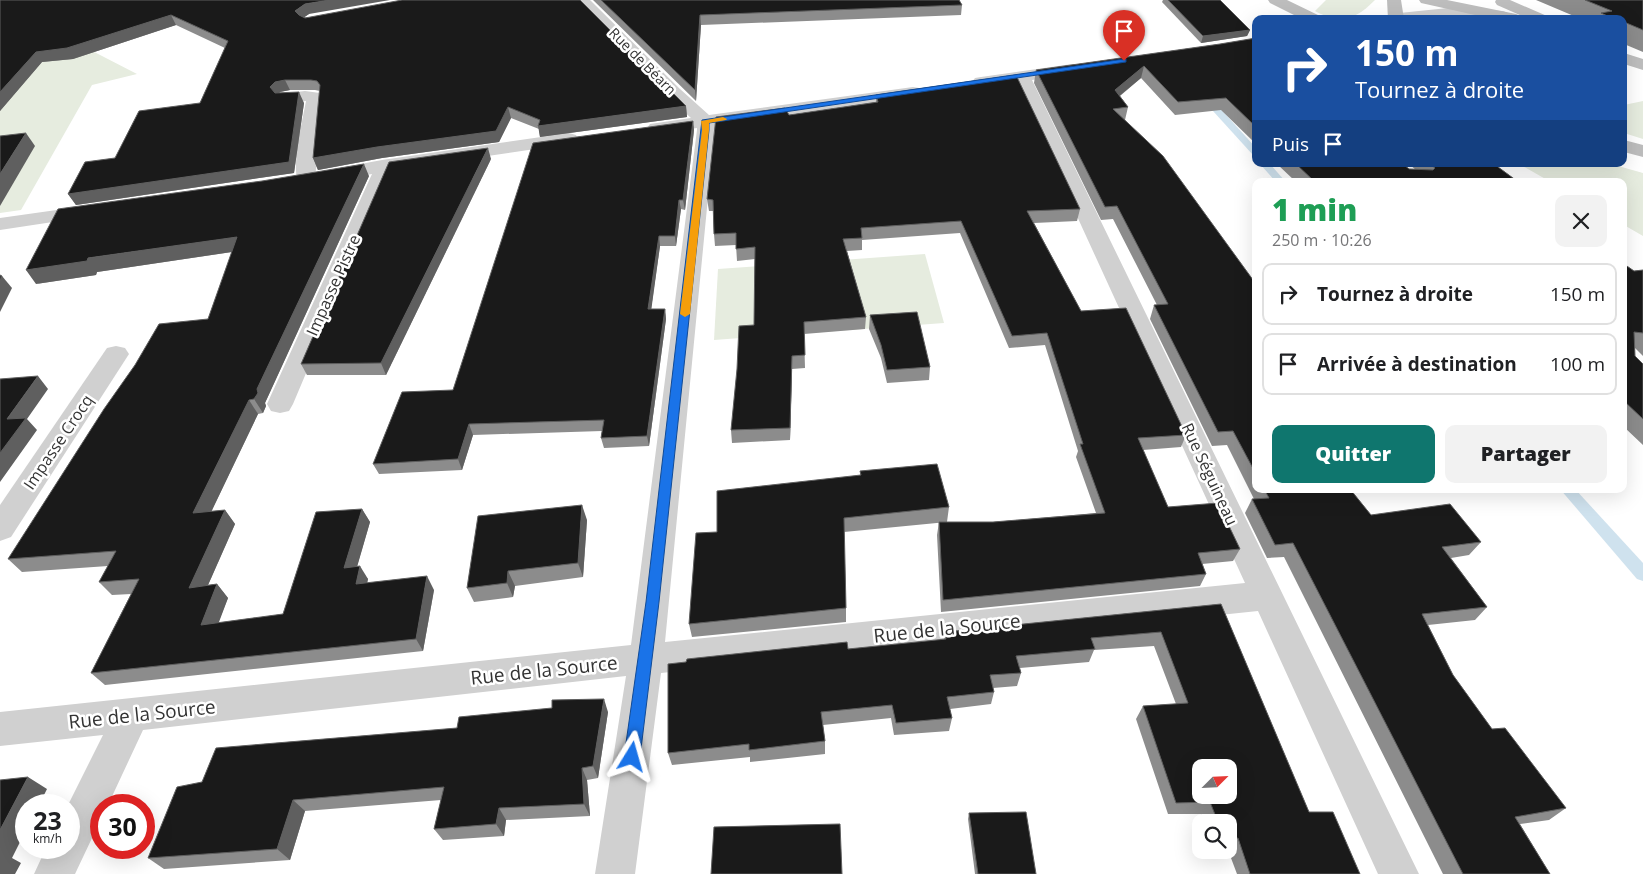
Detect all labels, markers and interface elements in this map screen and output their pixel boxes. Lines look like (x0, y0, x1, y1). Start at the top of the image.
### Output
pin (1103, 10, 1145, 61)
icon: arrive (1110, 17, 1138, 45)
street label: Rue de Béarn (605, 23, 681, 99)
text: 150 m (1355, 29, 1459, 76)
icon: right (1272, 35, 1337, 100)
text: Tournez à droite (1355, 74, 1524, 104)
icon: arrive (1319, 130, 1347, 158)
text: Puis (1272, 131, 1309, 157)
text: 1 min (1272, 189, 1357, 230)
button: close (1555, 195, 1607, 247)
text: 250 m · 10:26 (1272, 229, 1372, 251)
street label: Impasse Pistre (301, 231, 365, 339)
icon: right (1274, 280, 1302, 308)
text: Tournez à droite (1317, 281, 1473, 307)
text: 150 m (1550, 281, 1605, 307)
icon: arrive (1274, 350, 1302, 378)
text: Arrivée à destination (1317, 351, 1517, 377)
text: 100 m (1550, 351, 1605, 377)
street label: Impasse Crocq (18, 390, 98, 494)
street label: Rue Séguineau (1177, 419, 1243, 529)
button: Quitter (1272, 425, 1435, 483)
button: Partager (1445, 425, 1607, 483)
street label: Rue de la Source (872, 607, 1022, 649)
street label: Rue de la Source (469, 649, 619, 691)
street label: Rue de la Source (67, 693, 217, 735)
position arrow (605, 730, 657, 782)
north arrow (1192, 759, 1238, 804)
map controls (1192, 759, 1237, 859)
speed limit sign: 30 (90, 794, 155, 859)
text: 23 (33, 803, 62, 837)
button: search (1192, 814, 1237, 859)
text: km/h (33, 830, 62, 847)

